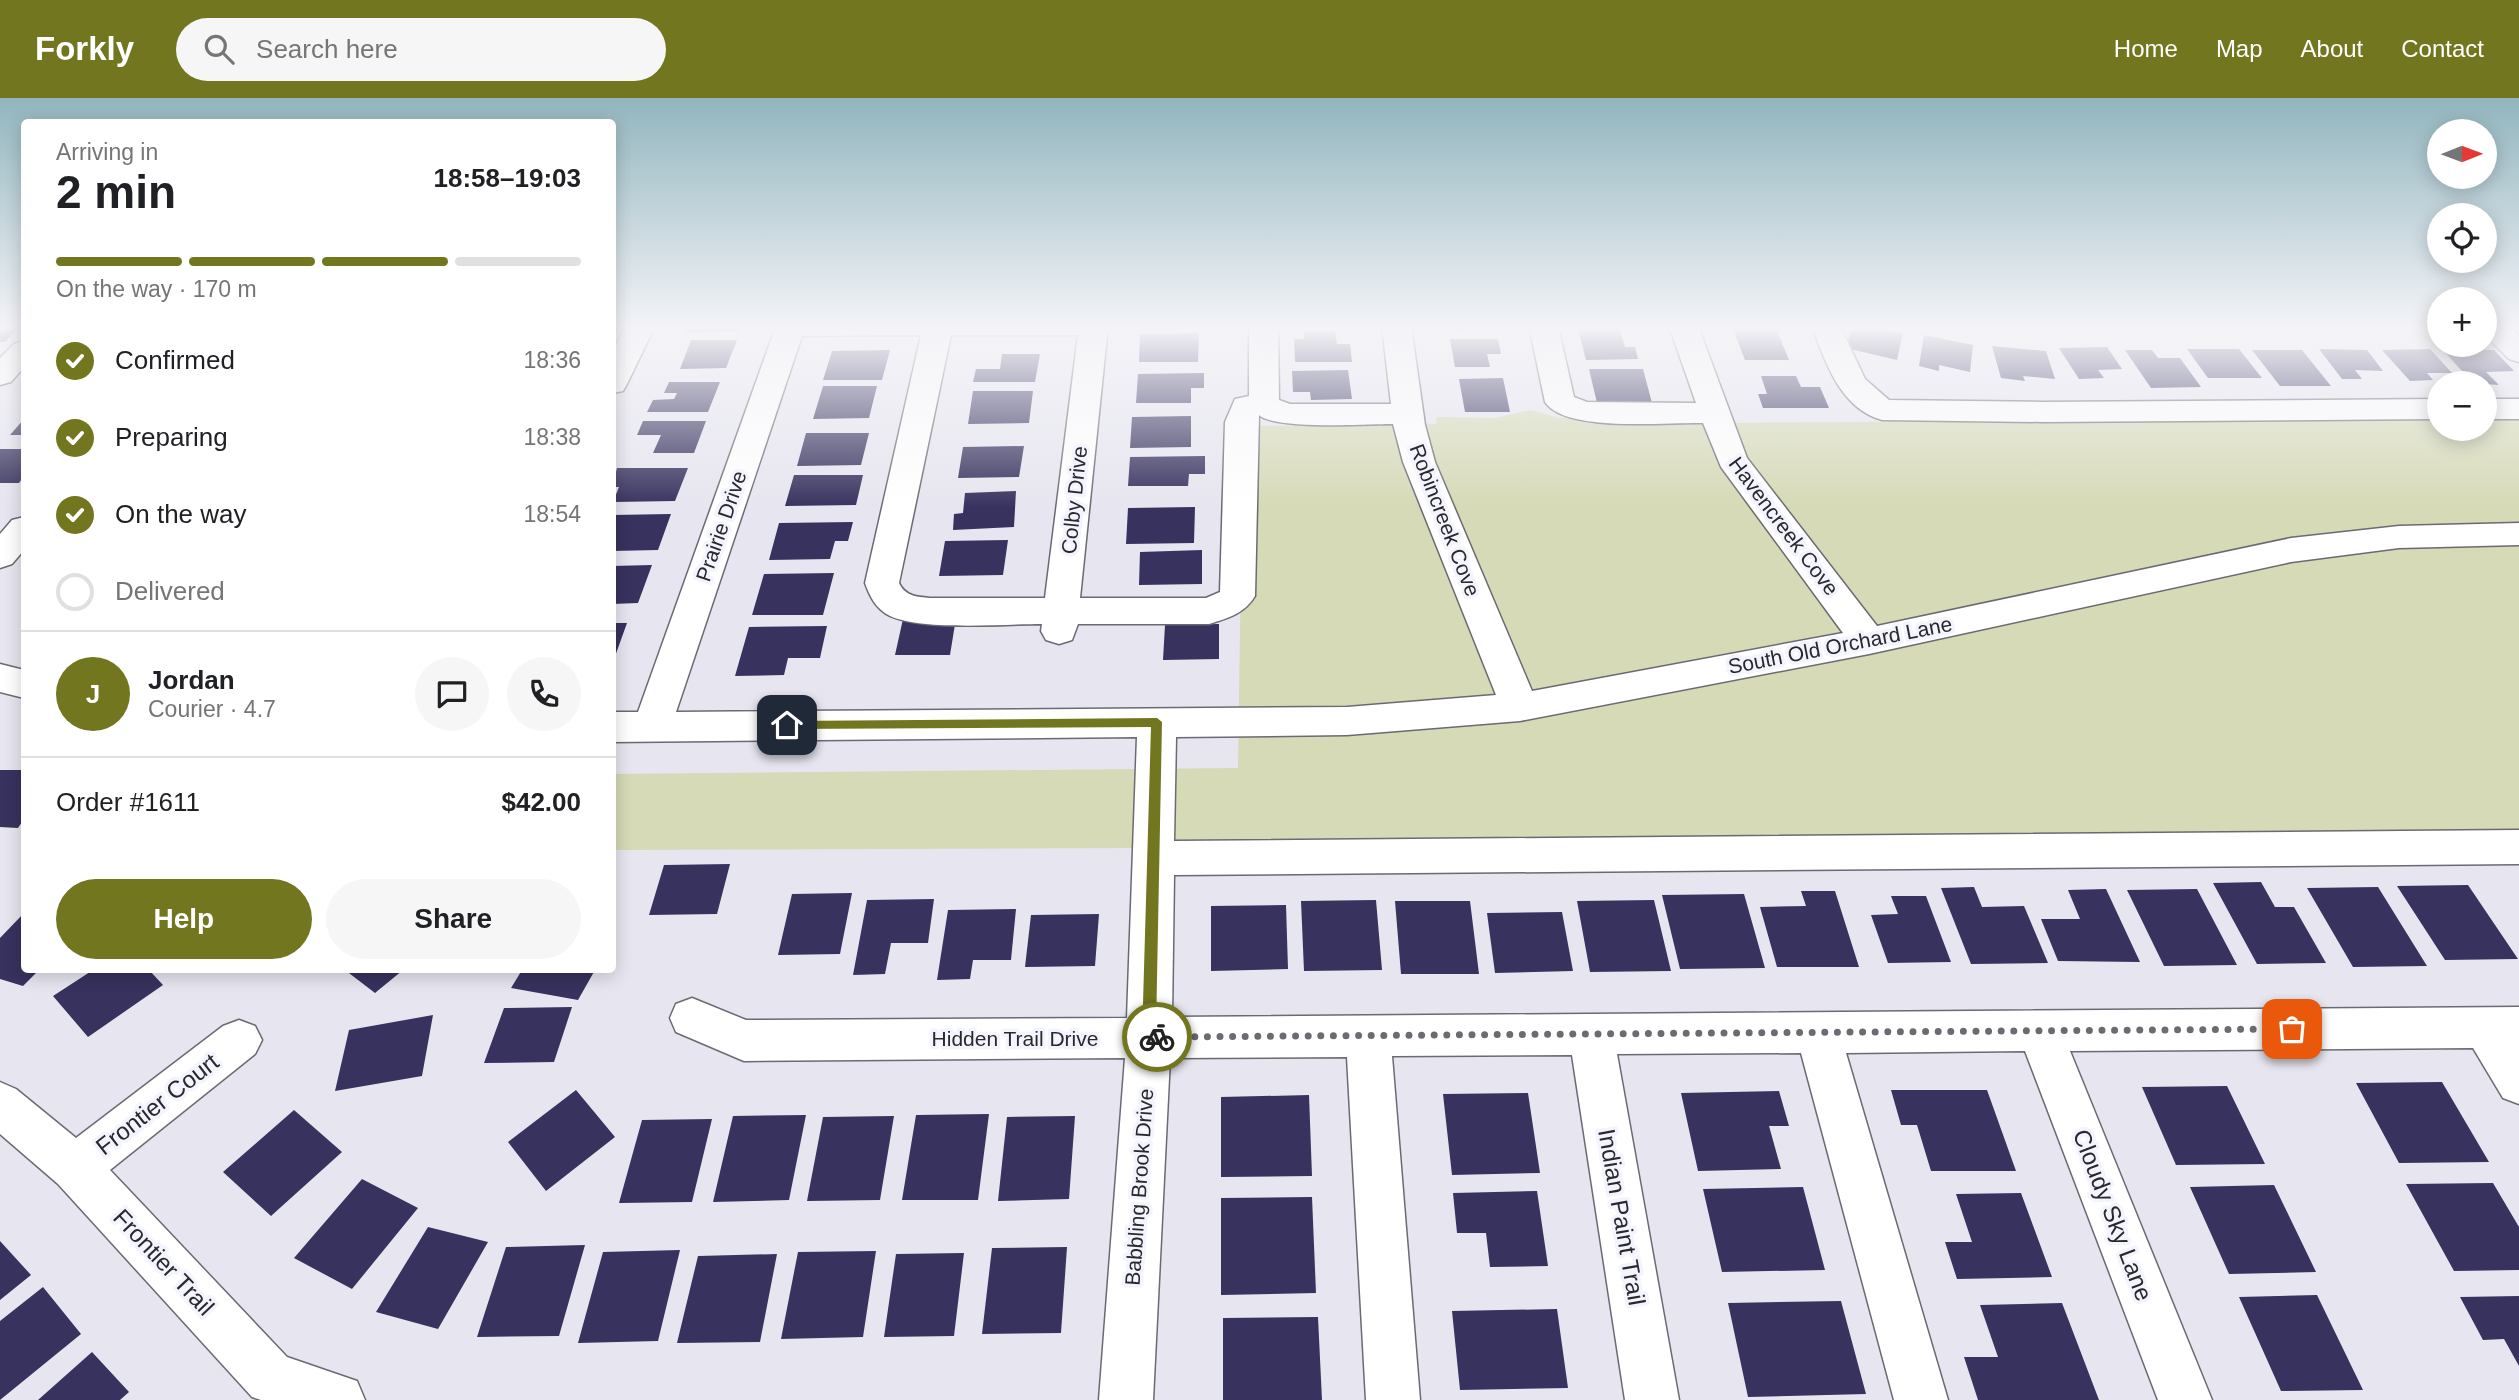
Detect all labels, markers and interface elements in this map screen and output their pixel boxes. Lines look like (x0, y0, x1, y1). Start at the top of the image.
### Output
search box (176, 18, 666, 81)
text: Forkly (35, 30, 134, 67)
icon: search (200, 30, 238, 68)
text: Search here (256, 34, 398, 64)
text: Home (2114, 35, 2178, 62)
text: Map (2216, 35, 2263, 62)
text: About (2301, 35, 2363, 62)
text: Contact (2401, 35, 2484, 62)
north arrow (2427, 119, 2497, 189)
map controls (2427, 119, 2497, 441)
text: Arriving in (56, 139, 158, 165)
text: 18:58–19:03 (434, 163, 581, 193)
text: 2 min (56, 166, 176, 218)
button: locate (2427, 203, 2497, 273)
text: On the way · 170 m (56, 276, 257, 302)
button: + (2427, 287, 2497, 357)
icon: check (56, 342, 94, 380)
text: Confirmed (115, 345, 235, 375)
text: 18:36 (523, 347, 581, 373)
button: − (2427, 371, 2497, 441)
icon: check (56, 419, 94, 457)
text: Preparing (115, 422, 228, 452)
text: 18:38 (523, 424, 581, 450)
street label: Robincreek Cove (1405, 441, 1485, 599)
street label: Colby Drive (1057, 445, 1091, 555)
street label: Havencreek Cove (1725, 452, 1843, 600)
street label: Prairie Drive (691, 468, 751, 584)
icon: check (56, 496, 94, 534)
text: On the way (115, 499, 247, 529)
text: 18:54 (523, 501, 581, 527)
text: Delivered (115, 576, 225, 606)
street label: South Old Orchard Lane (1726, 612, 1954, 678)
button: chat (415, 657, 489, 731)
button: phone (507, 657, 581, 731)
text: Jordan (148, 665, 235, 695)
text: J (86, 679, 100, 709)
pin (757, 695, 817, 755)
text: Courier · 4.7 (148, 696, 276, 722)
icon: home (768, 706, 806, 744)
text: Order #1611 (56, 787, 200, 817)
text: $42.00 (501, 787, 581, 817)
button: Help (56, 879, 312, 959)
button: Share (326, 879, 581, 959)
pin (2262, 999, 2322, 1059)
courier (1122, 1002, 1192, 1072)
icon: bag (2273, 1010, 2311, 1048)
icon: bike (1138, 1018, 1176, 1056)
street label: Hidden Trail Drive (932, 1027, 1098, 1050)
street label: Frontier Court (90, 1048, 224, 1160)
street label: Babbling Brook Drive (1121, 1088, 1157, 1286)
street label: Cloudy Sky Lane (2068, 1125, 2158, 1305)
street label: Indian Paint Trail (1593, 1127, 1651, 1307)
street label: Frontier Trail (108, 1204, 220, 1320)

